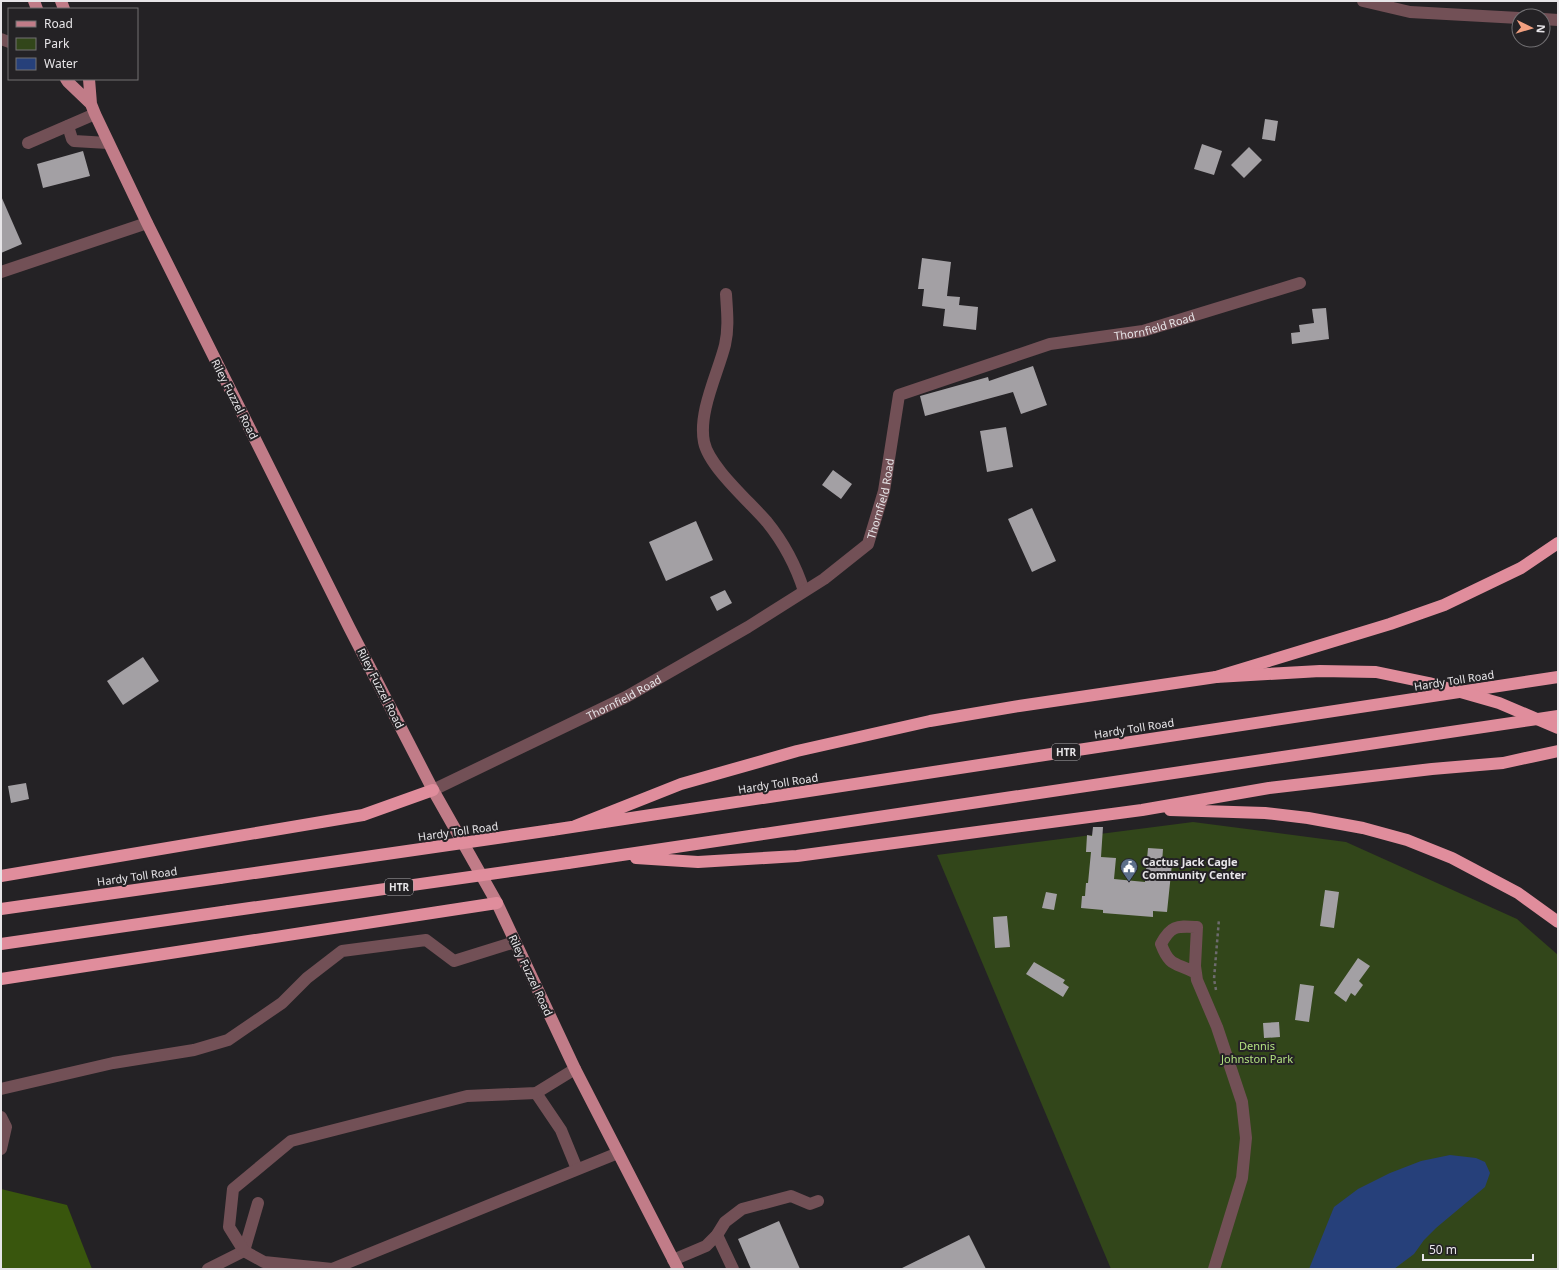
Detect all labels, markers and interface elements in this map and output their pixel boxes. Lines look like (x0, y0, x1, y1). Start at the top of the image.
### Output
legend (8, 8, 138, 80)
north arrow (1511, 8, 1551, 48)
text: Road (44, 15, 73, 32)
text: N (1534, 24, 1549, 34)
text: Park (44, 35, 70, 52)
text: Water (44, 55, 78, 72)
street label: Thornfield Road (1113, 308, 1196, 342)
street label: Riley Fuzzel Road (208, 356, 262, 442)
street label: Thornfield Road (862, 457, 897, 541)
street label: Riley Fuzzel Road (354, 645, 408, 731)
street label: Hardy Toll Road (1413, 666, 1495, 694)
street label: Thornfield Road (583, 671, 664, 723)
street label: Hardy Toll Road (1093, 714, 1175, 742)
road number: HTR (1052, 744, 1080, 760)
street label: Hardy Toll Road (737, 769, 819, 797)
street label: Hardy Toll Road (417, 818, 499, 844)
place label: Cactus Jack Cagle Community Center (1142, 854, 1246, 882)
public building icon: Cactus Jack Cagle Community Center (1119, 857, 1139, 882)
street label: Hardy Toll Road (96, 863, 178, 889)
road number: HTR (385, 879, 413, 895)
street label: Riley Fuzzel Road (506, 932, 556, 1018)
park label: Dennis Johnston Park (1220, 1038, 1293, 1066)
scale bar (1423, 1236, 1533, 1262)
text: 50 m (1429, 1241, 1457, 1258)

